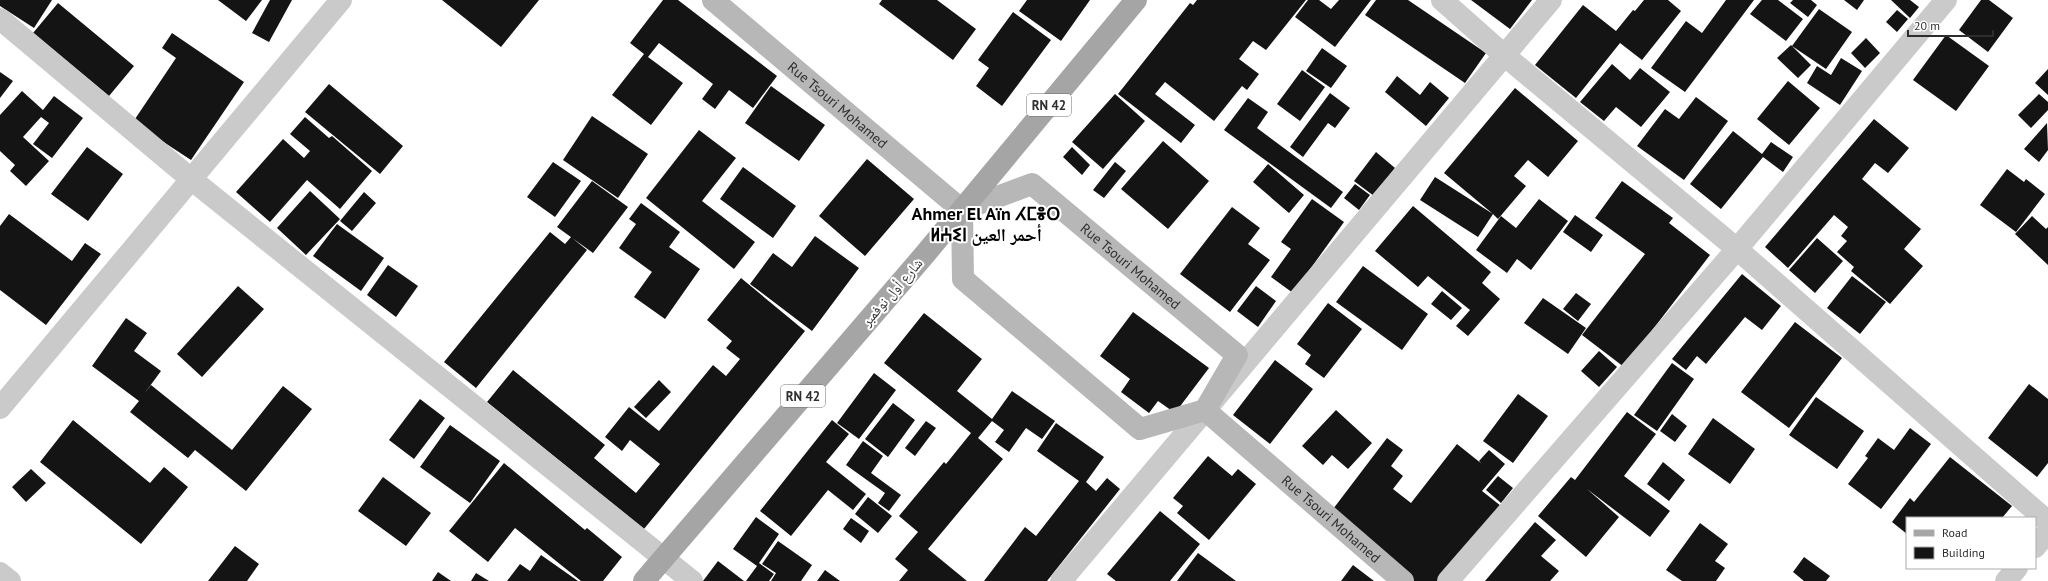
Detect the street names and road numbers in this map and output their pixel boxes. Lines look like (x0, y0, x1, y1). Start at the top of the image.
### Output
street label: Rue Tsouri Mohamed (784, 58, 891, 152)
road number: RN 42 (1027, 94, 1071, 116)
street label: Rue Tsouri Mohamed (1077, 219, 1184, 313)
street label: شارع أول نوفمبر (857, 254, 927, 331)
road number: RN 42 (781, 385, 825, 407)
street label: Rue Tsouri Mohamed (1278, 471, 1384, 567)

